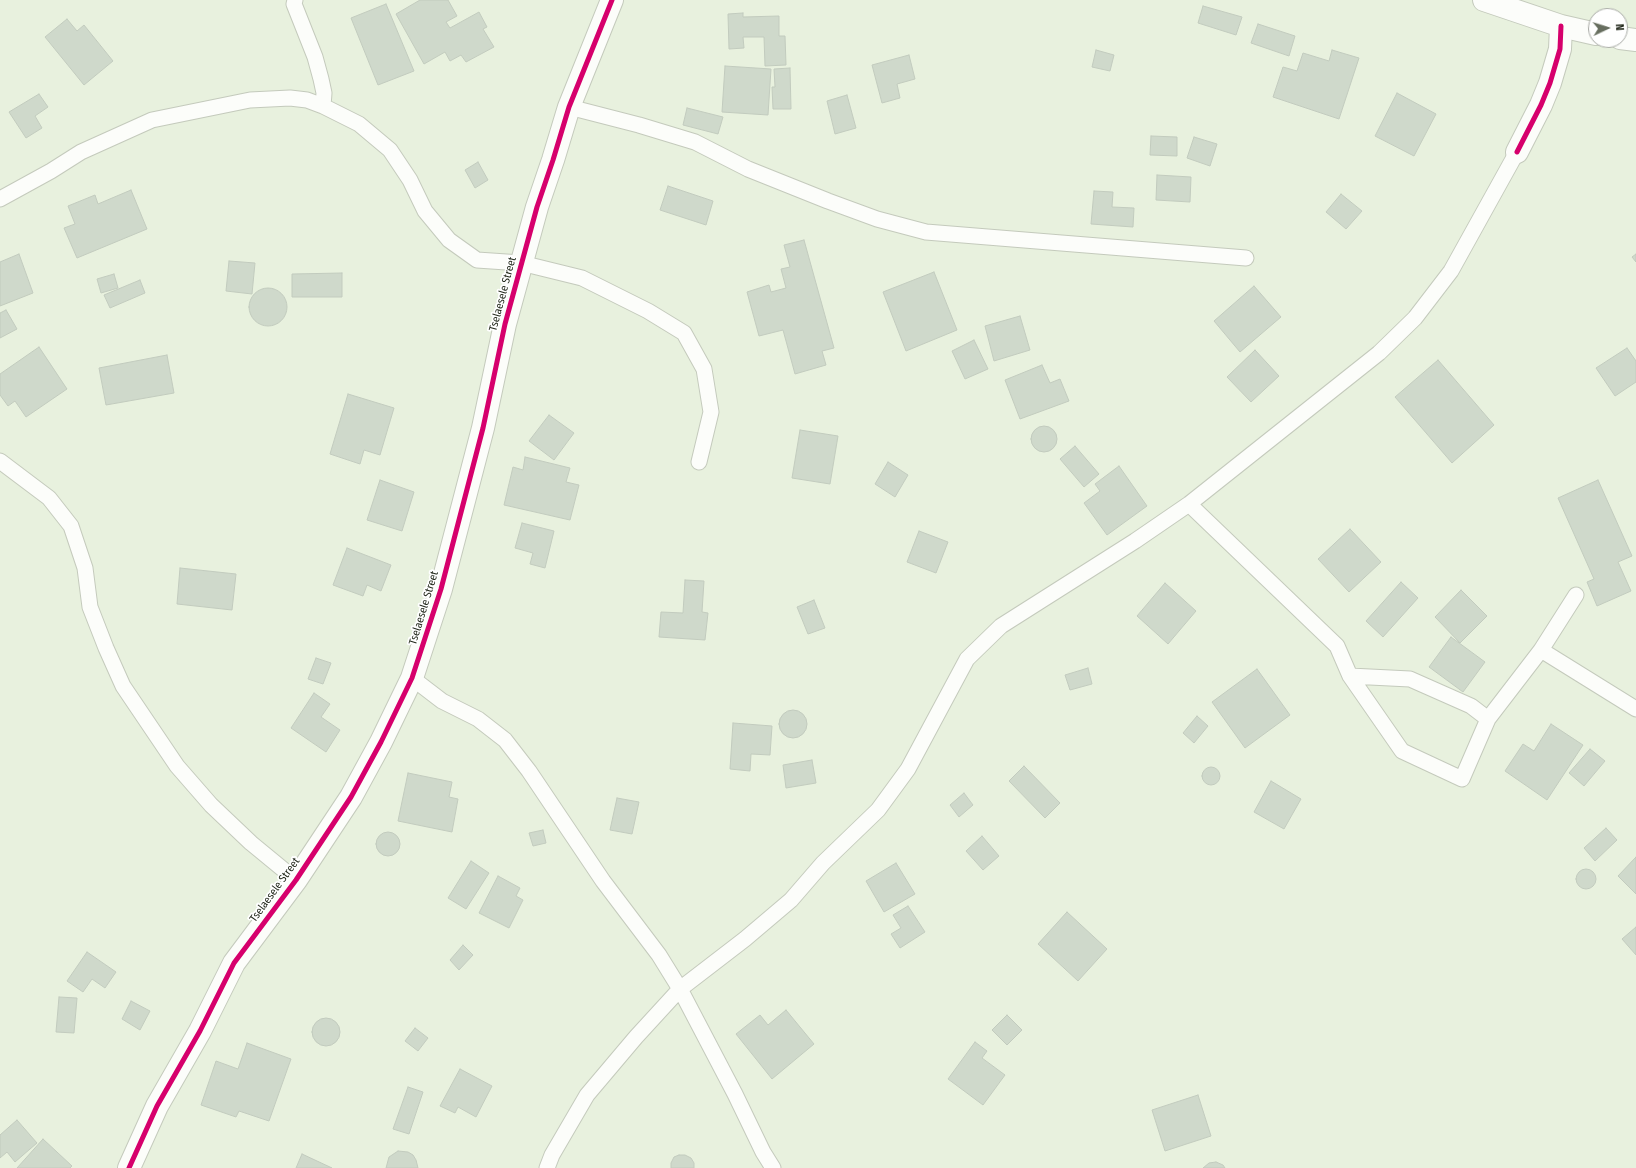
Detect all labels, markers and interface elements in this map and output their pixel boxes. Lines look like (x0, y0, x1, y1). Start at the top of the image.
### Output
north arrow (1588, 8, 1628, 48)
text: N (1613, 23, 1626, 31)
street label: Tselaesele Street (487, 255, 519, 333)
street label: Tselaesele Street (407, 570, 441, 646)
street label: Tselaesele Street (247, 855, 303, 925)

